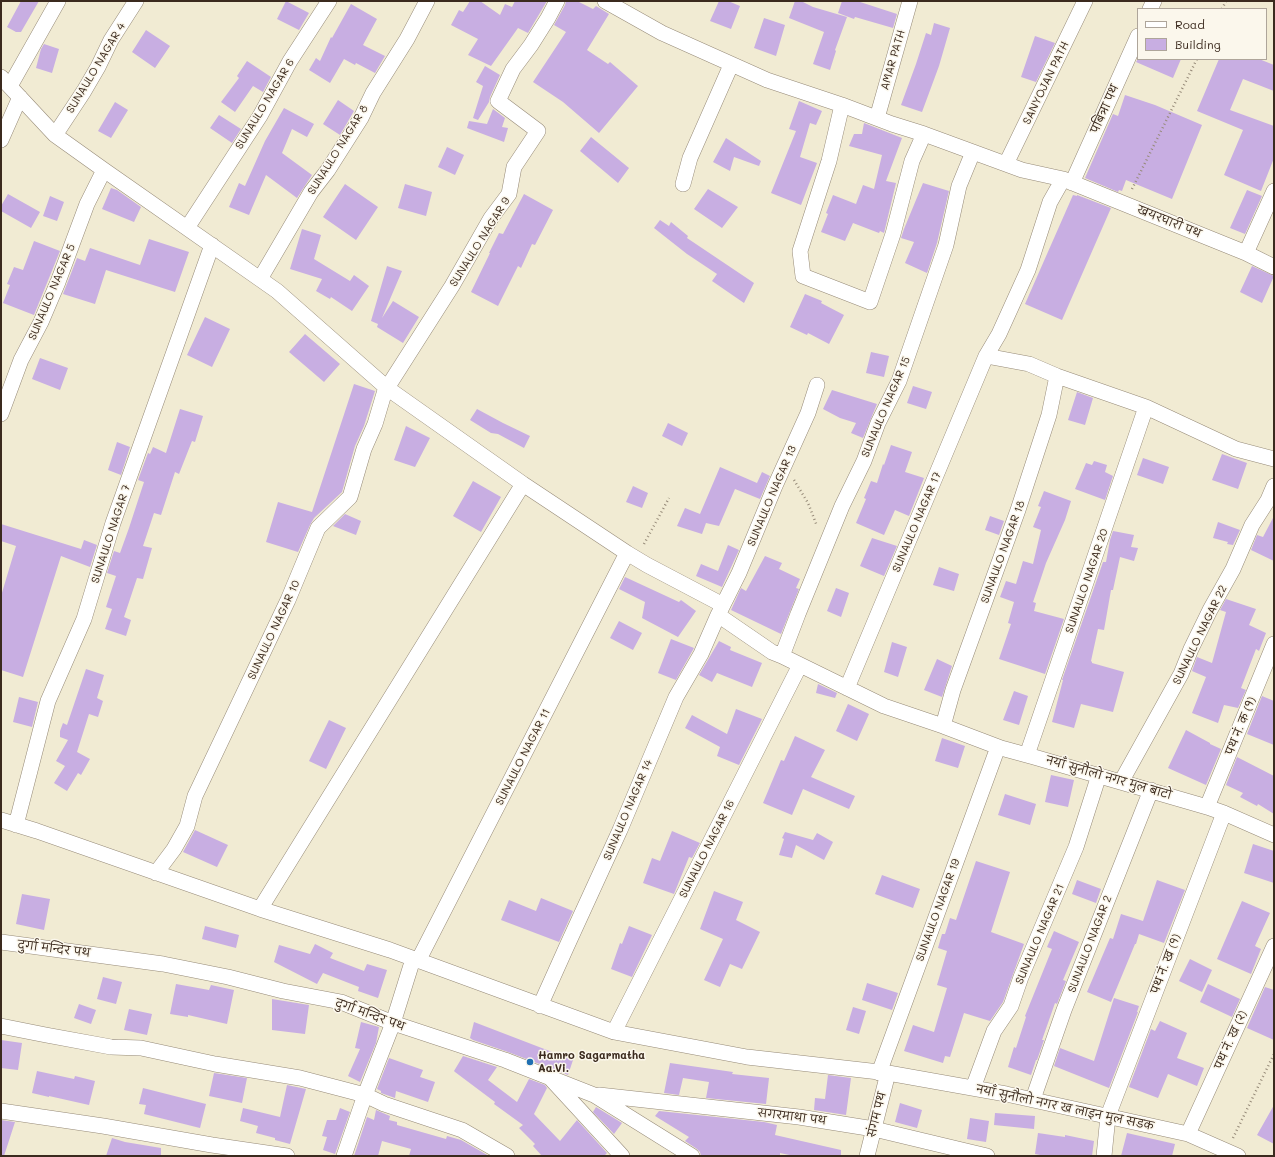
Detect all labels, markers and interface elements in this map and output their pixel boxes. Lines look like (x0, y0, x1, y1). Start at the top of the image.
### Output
legend (1137, 8, 1267, 60)
text: Road (1175, 16, 1205, 32)
street label: SUNAULO NAGAR 4 (64, 20, 128, 116)
street label: AMAR PATH (878, 28, 908, 92)
text: Building (1175, 36, 1221, 52)
street label: SANYOJAN PATH (1020, 39, 1072, 127)
street label: SUNAULO NAGAR 6 (233, 56, 297, 152)
street label: पबित्रा पथ (1088, 83, 1122, 135)
street label: SUNAULO NAGAR 8 (305, 103, 371, 197)
street label: SUNAULO NAGAR 9 (447, 195, 513, 289)
street label: खयरघारी पथ (1135, 203, 1203, 241)
street label: SUNAULO NAGAR 5 (26, 242, 78, 342)
street label: SUNAULO NAGAR 15 (859, 355, 913, 459)
street label: SUNAULO NAGAR 13 (745, 444, 799, 548)
street label: SUNAULO NAGAR 17 (890, 470, 944, 574)
street label: SUNAULO NAGAR 7 (89, 483, 133, 585)
street label: SUNAULO NAGAR 18 (978, 499, 1028, 605)
street label: SUNAULO NAGAR 20 (1063, 527, 1111, 635)
street label: SUNAULO NAGAR 10 (245, 578, 303, 682)
street label: SUNAULO NAGAR 22 (1170, 583, 1230, 687)
street label: पथ नं. क (१) (1223, 695, 1259, 757)
street label: SUNAULO NAGAR 11 (493, 707, 553, 807)
street label: नयाँ सुनौलो नगर मुल बाटो (1045, 754, 1173, 802)
street label: SUNAULO NAGAR 14 (601, 758, 655, 862)
street label: SUNAULO NAGAR 16 (677, 798, 737, 900)
street label: SUNAULO NAGAR 19 (913, 857, 963, 963)
street label: SUNAULO NAGAR 21 (1013, 882, 1067, 986)
street label: SUNAULO NAGAR 2 (1065, 894, 1115, 994)
street label: पथ नं. ख (१) (1149, 932, 1183, 996)
street label: दुर्गा मन्दिर पथ (17, 938, 91, 960)
street label: दुर्गा मन्दिर पथ (333, 996, 407, 1034)
street label: पथ नं. ख (२) (1212, 1009, 1250, 1071)
place label: Hamro Sagarmatha Aa.Vi. (538, 1049, 645, 1075)
marker: Hamro Sagarmatha Aa.Vi. (525, 1057, 535, 1067)
street label: नयाँ सुनौलो नगर ख लाइन मुल सडक (975, 1083, 1155, 1133)
street label: संगम पथ (865, 1091, 889, 1139)
street label: सगरमाथा पथ (757, 1106, 827, 1128)

